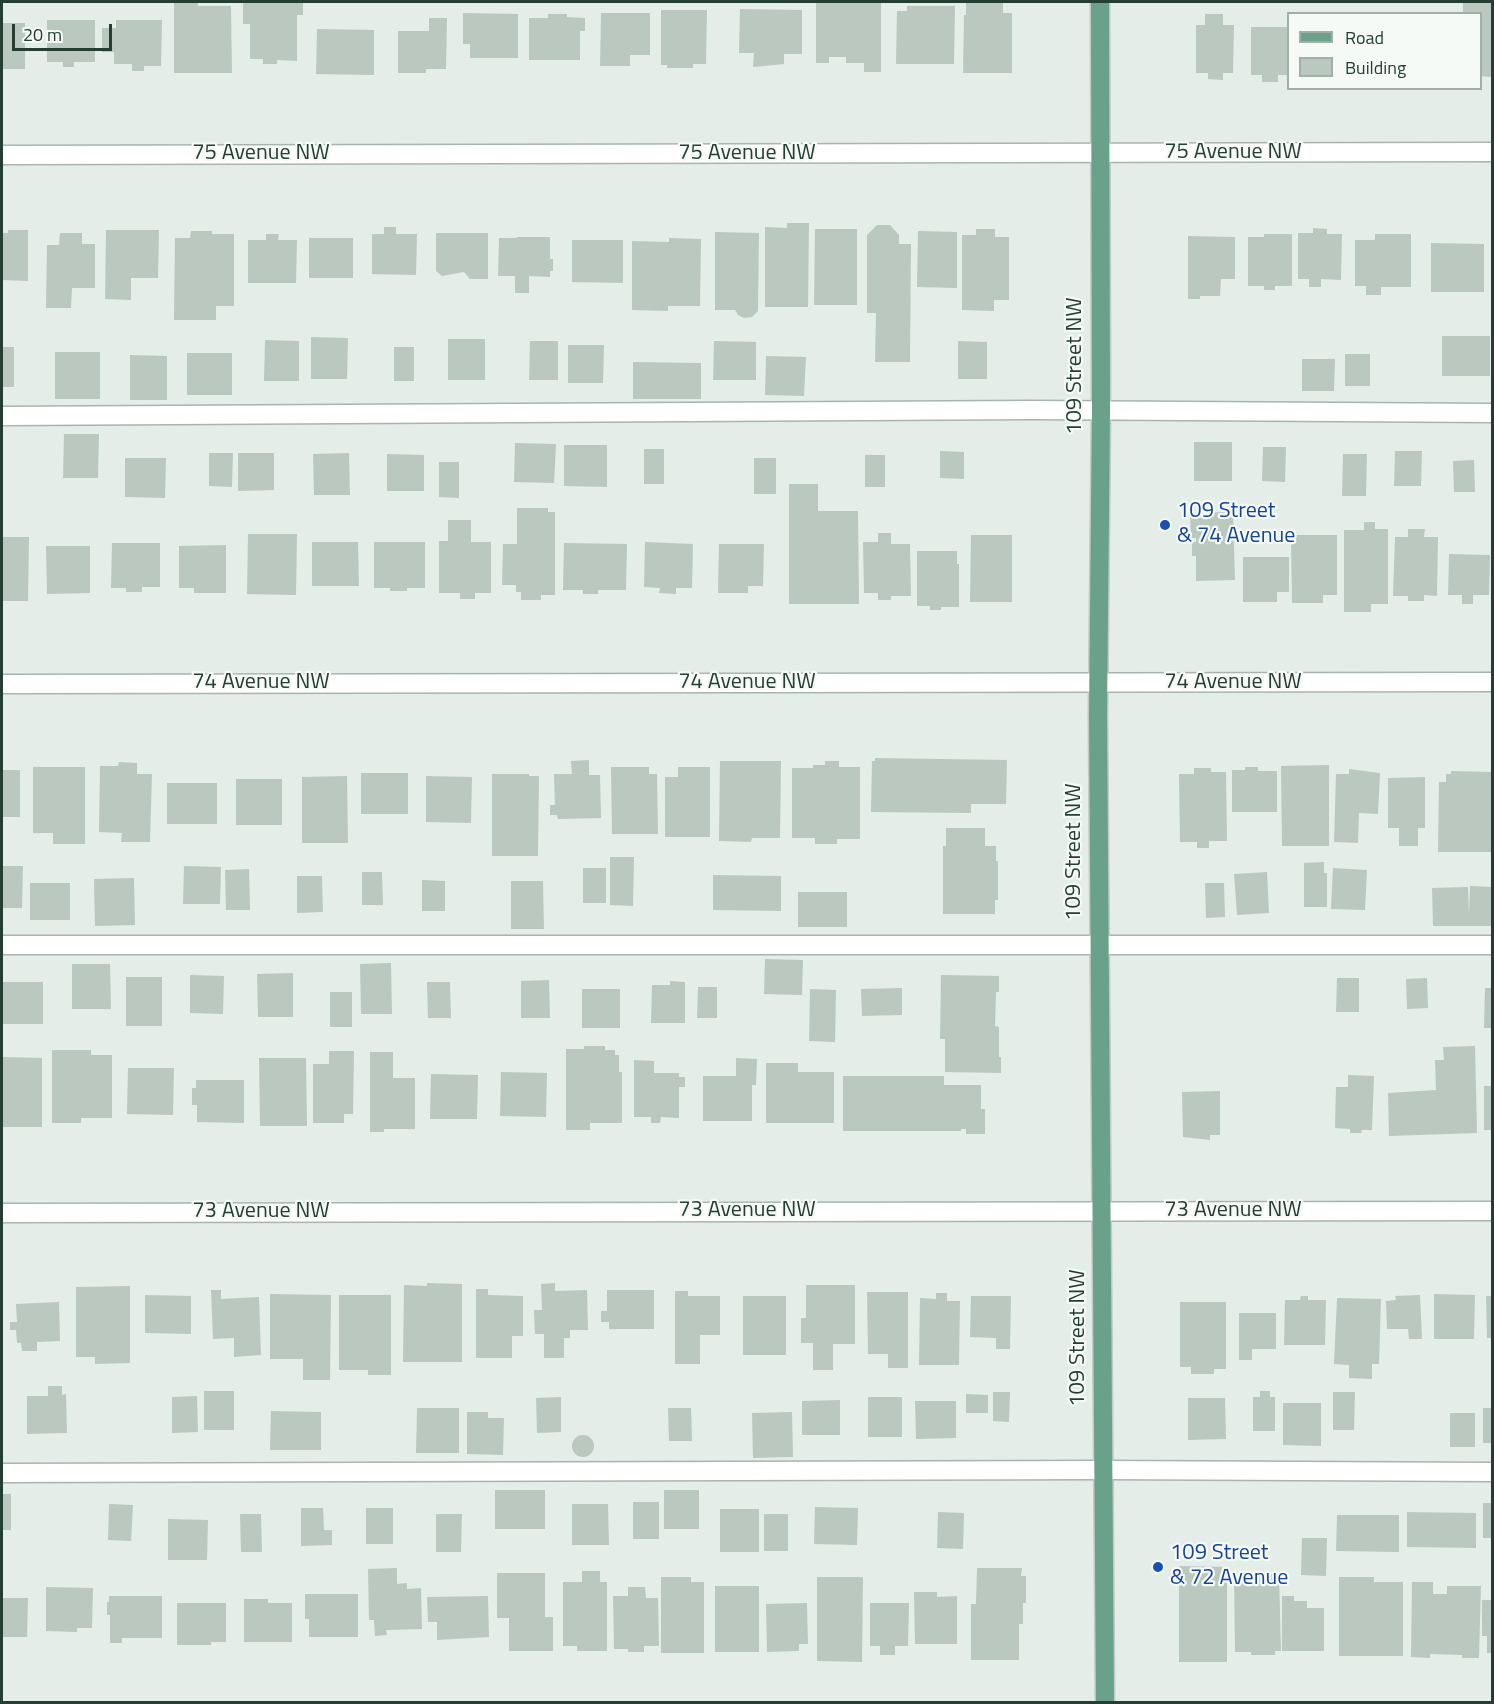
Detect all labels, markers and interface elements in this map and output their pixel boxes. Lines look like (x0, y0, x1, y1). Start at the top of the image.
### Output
scale bar (15, 12, 116, 50)
legend (1287, 12, 1482, 90)
text: 20 m (23, 21, 62, 48)
text: Road (1345, 24, 1384, 51)
text: Building (1345, 54, 1406, 81)
street label: 75 Avenue NW (1164, 140, 1302, 166)
street label: 75 Avenue NW (192, 141, 330, 167)
street label: 75 Avenue NW (678, 141, 816, 167)
street label: 109 Street NW (1063, 297, 1089, 435)
place label: 109 Street & 74 Avenue (1177, 499, 1295, 550)
marker: 109 Street & 74 Avenue (1158, 518, 1172, 532)
street label: 74 Avenue NW (192, 670, 330, 696)
street label: 74 Avenue NW (678, 670, 816, 696)
street label: 74 Avenue NW (1164, 670, 1302, 696)
street label: 109 Street NW (1062, 783, 1088, 921)
street label: 73 Avenue NW (678, 1198, 816, 1224)
street label: 73 Avenue NW (1164, 1198, 1302, 1224)
street label: 73 Avenue NW (192, 1199, 330, 1225)
street label: 109 Street NW (1066, 1269, 1092, 1407)
place label: 109 Street & 72 Avenue (1170, 1541, 1288, 1592)
marker: 109 Street & 72 Avenue (1151, 1560, 1165, 1574)

